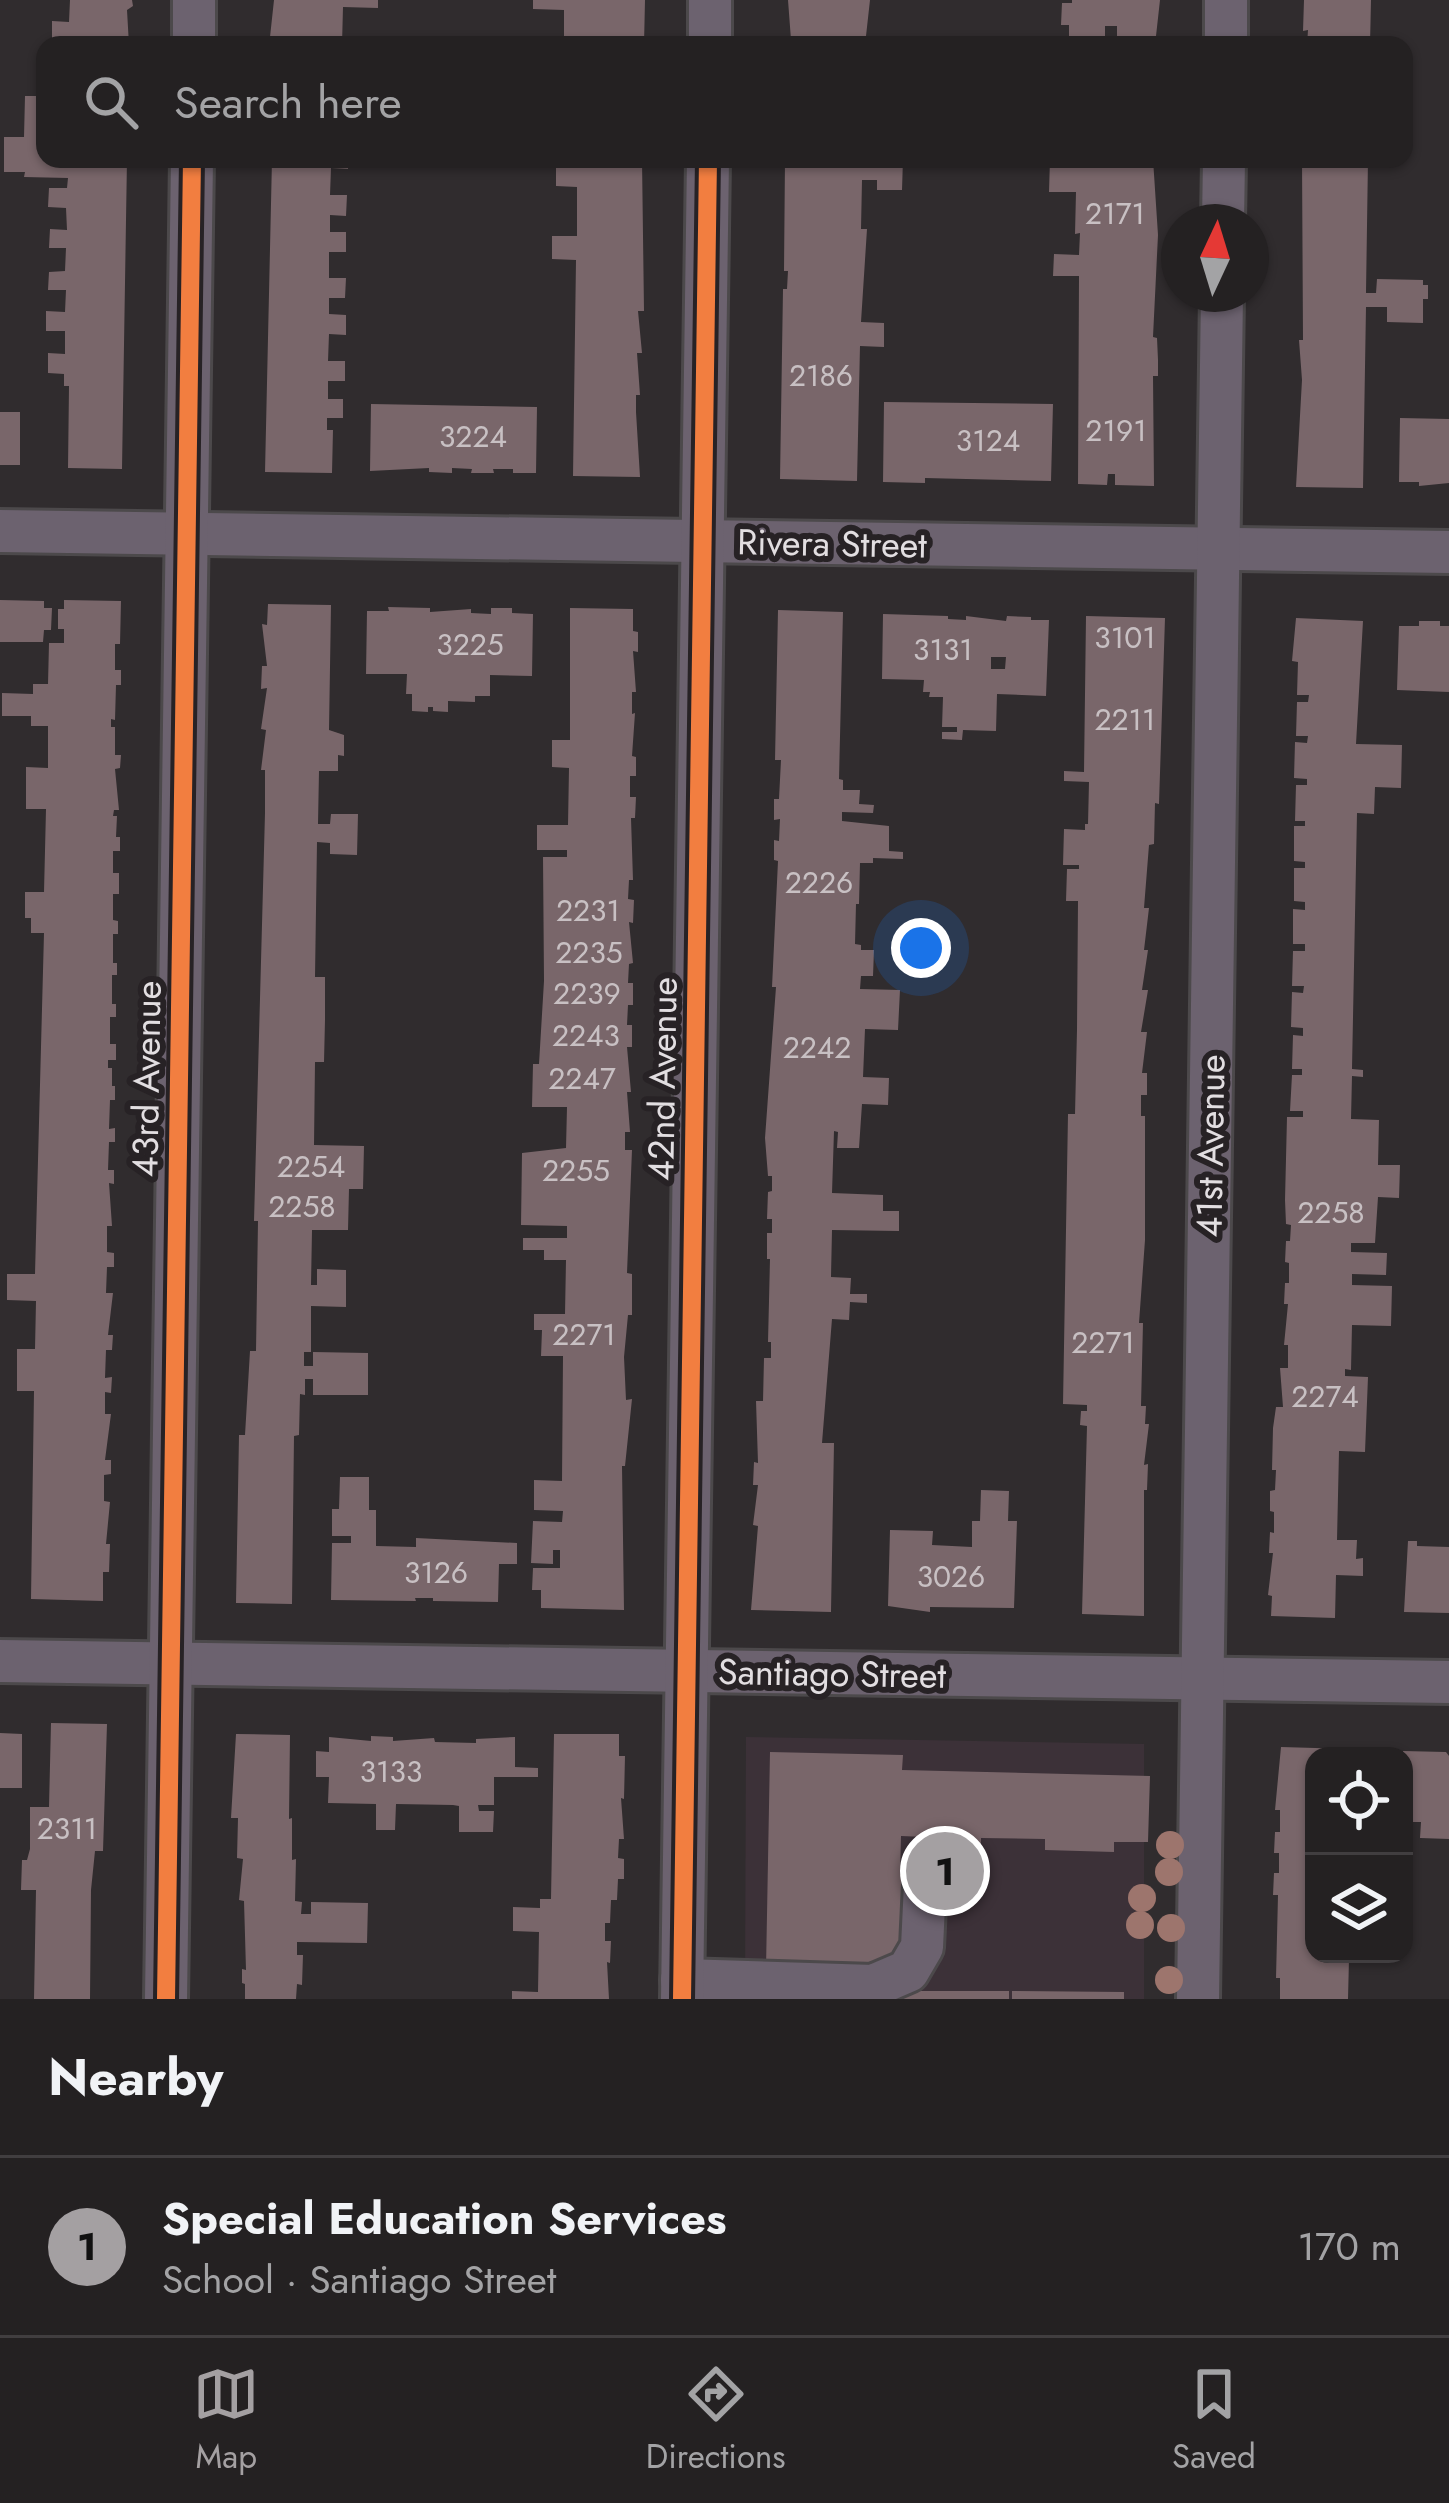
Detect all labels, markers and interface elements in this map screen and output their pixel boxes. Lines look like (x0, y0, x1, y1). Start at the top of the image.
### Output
search box (36, 36, 1413, 168)
icon: search (78, 69, 144, 135)
text: Search here (174, 70, 402, 135)
house number: 2171 (1085, 192, 1145, 235)
north arrow (1161, 204, 1269, 312)
house number: 2186 (789, 354, 853, 397)
house number: 2191 (1085, 409, 1147, 452)
house number: 3224 (439, 415, 507, 458)
house number: 3124 (956, 419, 1020, 462)
street label: Rivera Street (737, 515, 928, 571)
house number: 3101 (1094, 616, 1156, 659)
house number: 3225 (436, 623, 504, 666)
house number: 3131 (913, 628, 973, 671)
house number: 2211 (1094, 698, 1156, 741)
house number: 2226 (785, 861, 853, 904)
house number: 2231 (556, 889, 620, 932)
your location (891, 918, 951, 978)
house number: 2235 (555, 931, 623, 974)
house number: 2239 (553, 972, 621, 1015)
street label: 42nd Avenue (634, 977, 690, 1181)
street label: 43rd Avenue (118, 980, 174, 1178)
house number: 2243 (552, 1014, 620, 1057)
house number: 2242 (783, 1026, 851, 1069)
street label: 41st Avenue (1182, 1054, 1238, 1238)
house number: 2247 (548, 1057, 616, 1100)
house number: 2254 (277, 1145, 345, 1188)
house number: 2255 (542, 1149, 610, 1192)
house number: 2258 (268, 1185, 336, 1228)
house number: 2258 (1297, 1191, 1365, 1234)
house number: 2271 (552, 1313, 616, 1356)
house number: 2271 (1071, 1321, 1135, 1364)
house number: 2274 (1291, 1375, 1359, 1418)
house number: 3126 (404, 1551, 468, 1594)
house number: 3026 (917, 1555, 985, 1598)
street label: Santiago Street (717, 1645, 947, 1701)
map controls (1305, 1747, 1413, 1963)
button: locate (1305, 1747, 1413, 1855)
house number: 3133 (360, 1750, 422, 1793)
house number: 2311 (37, 1807, 97, 1850)
pin: 1 (906, 1826, 984, 1916)
button: layers (1305, 1855, 1413, 1963)
text: Nearby (48, 2040, 223, 2114)
text: Special Education Services (162, 2186, 727, 2251)
text: 1 (77, 2218, 97, 2275)
text: 170 m (1297, 2218, 1401, 2275)
text: School · Santiago Street (162, 2251, 556, 2308)
tab: Map (193, 2361, 259, 2480)
tab: Directions (646, 2361, 786, 2480)
tab: Saved (1172, 2361, 1256, 2480)

